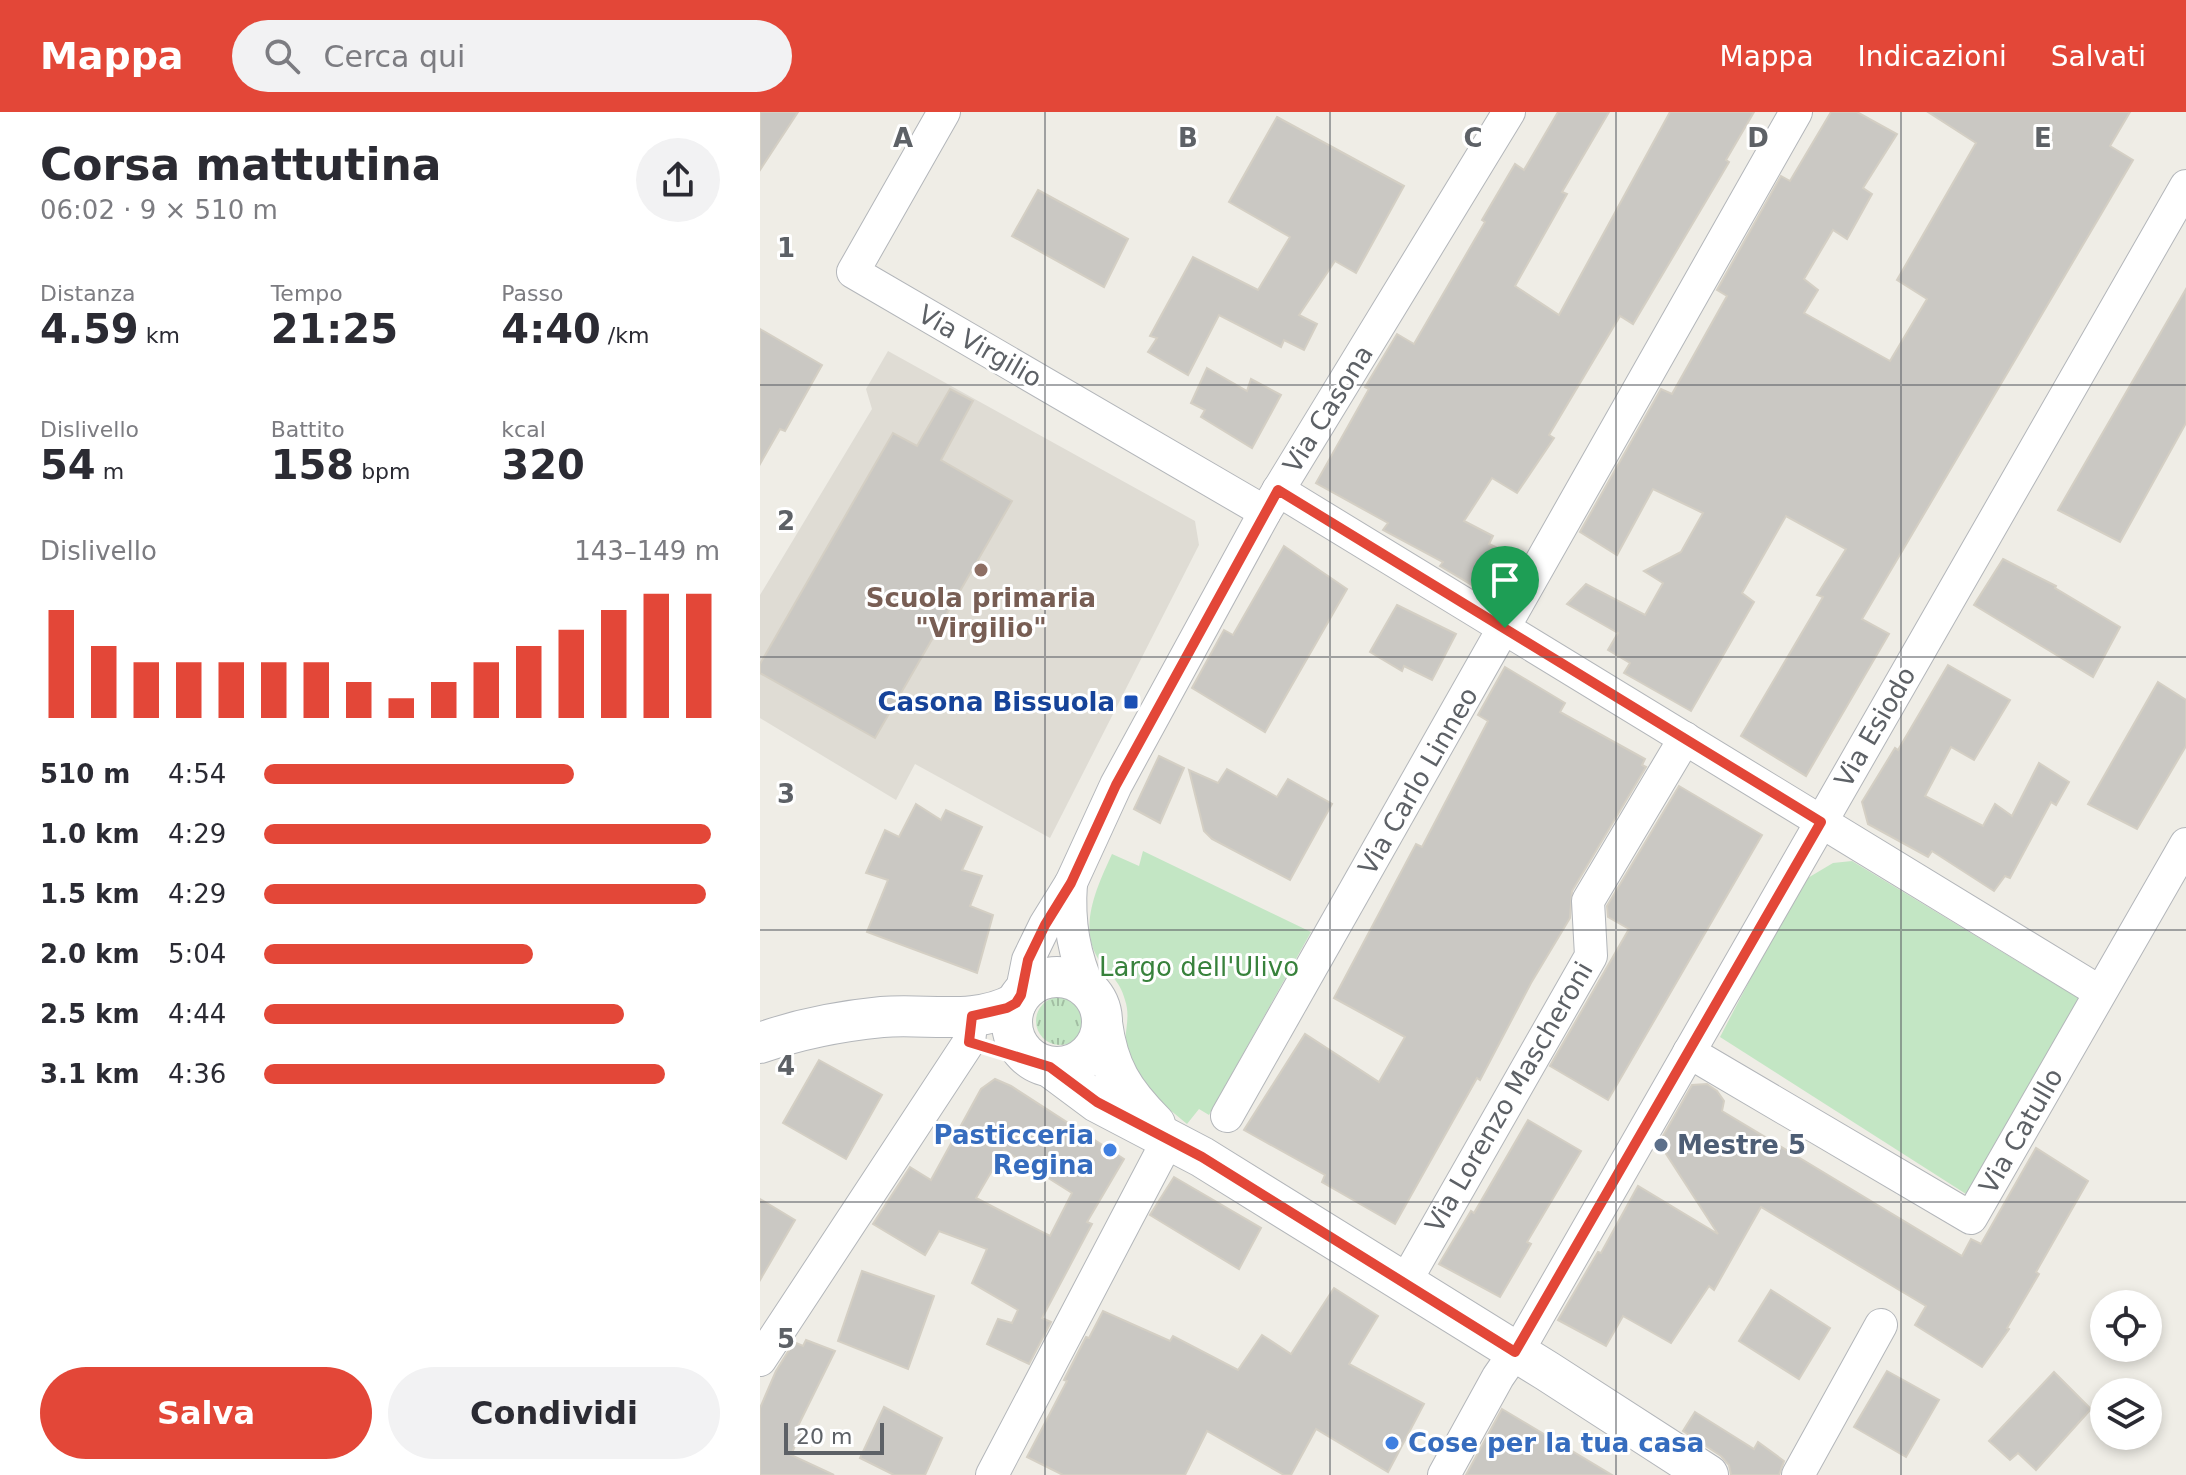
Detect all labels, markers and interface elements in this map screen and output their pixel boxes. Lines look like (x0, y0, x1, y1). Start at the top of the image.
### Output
search box (232, 20, 792, 92)
text: Mappa (40, 34, 184, 78)
icon: search (260, 34, 304, 78)
text: Cerca qui (324, 39, 465, 74)
text: Mappa (1720, 40, 1814, 73)
text: Indicazioni (1858, 40, 2007, 73)
text: Salvati (2051, 40, 2146, 73)
text: A (893, 123, 913, 153)
text: B (1178, 123, 1198, 153)
text: C (1463, 123, 1483, 153)
text: D (1747, 123, 1769, 153)
text: E (2034, 123, 2052, 153)
button: share (636, 138, 720, 222)
text: Corsa mattutina (40, 139, 441, 190)
text: 06:02 · 9 × 510 m (40, 195, 278, 225)
text: 1 (777, 233, 795, 263)
text: Distanza (40, 281, 136, 306)
text: Tempo (271, 281, 343, 306)
text: Passo (501, 281, 563, 306)
street label: Via Virgilio (913, 299, 1047, 393)
text: 4.59 (40, 306, 139, 352)
text: 21:25 (271, 306, 398, 352)
text: 4:40 (501, 306, 601, 352)
text: km (139, 323, 180, 348)
text: /km (601, 323, 649, 348)
street label: Via Casona (1277, 340, 1379, 478)
text: Dislivello (40, 417, 139, 442)
text: Battito (271, 417, 345, 442)
text: kcal (501, 417, 546, 442)
text: 54 (40, 442, 96, 488)
text: 158 (271, 442, 354, 488)
text: 320 (501, 442, 585, 488)
text: m (96, 459, 124, 484)
text: bpm (354, 459, 411, 484)
text: 2 (777, 506, 795, 536)
text: Dislivello (40, 536, 157, 566)
text: 143–149 m (574, 536, 720, 566)
pin (1471, 546, 1539, 628)
icon: arrive (1483, 558, 1527, 602)
marker: Scuola primaria "Virgilio" (972, 561, 990, 579)
place label: Scuola primaria "Virgilio" (866, 583, 1096, 643)
street label: Via Esiodo (1828, 661, 1922, 793)
street label: Via Carlo Linneo (1352, 682, 1484, 880)
place label: Casona Bissuola (877, 687, 1115, 717)
marker: Casona Bissuola (1122, 693, 1140, 711)
text: 510 m (40, 759, 130, 789)
text: 4:54 (168, 759, 226, 789)
text: 3 (777, 779, 795, 809)
text: 1.0 km (40, 819, 140, 849)
text: 4:29 (168, 819, 226, 849)
text: 1.5 km (40, 879, 140, 909)
text: 4:29 (168, 879, 226, 909)
text: 2.0 km (40, 939, 140, 969)
text: 5:04 (168, 939, 226, 969)
park label: Largo dell'Ulivo (1099, 952, 1299, 982)
street label: Via Lorenzo Mascheroni (1419, 956, 1599, 1238)
text: 2.5 km (40, 999, 140, 1029)
text: 4:44 (168, 999, 226, 1029)
text: 4 (777, 1051, 795, 1081)
text: 3.1 km (40, 1059, 140, 1089)
text: 4:36 (168, 1059, 226, 1089)
street label: Via Catullo (1973, 1063, 2069, 1199)
place label: Pasticceria Regina (934, 1120, 1094, 1180)
place label: Mestre 5 (1677, 1130, 1806, 1160)
marker: Mestre 5 (1652, 1136, 1670, 1154)
marker: Pasticceria Regina (1101, 1141, 1119, 1159)
map controls (2090, 1290, 2162, 1450)
button: locate (2090, 1290, 2162, 1362)
text: 5 (777, 1324, 795, 1354)
button: Salva (40, 1367, 372, 1459)
button: Condividi (388, 1367, 720, 1459)
button: layers (2090, 1378, 2162, 1450)
scale bar (784, 1419, 884, 1455)
text: 20 m (796, 1424, 852, 1449)
place label: Cose per la tua casa (1408, 1428, 1704, 1458)
marker: Cose per la tua casa (1383, 1434, 1401, 1452)

